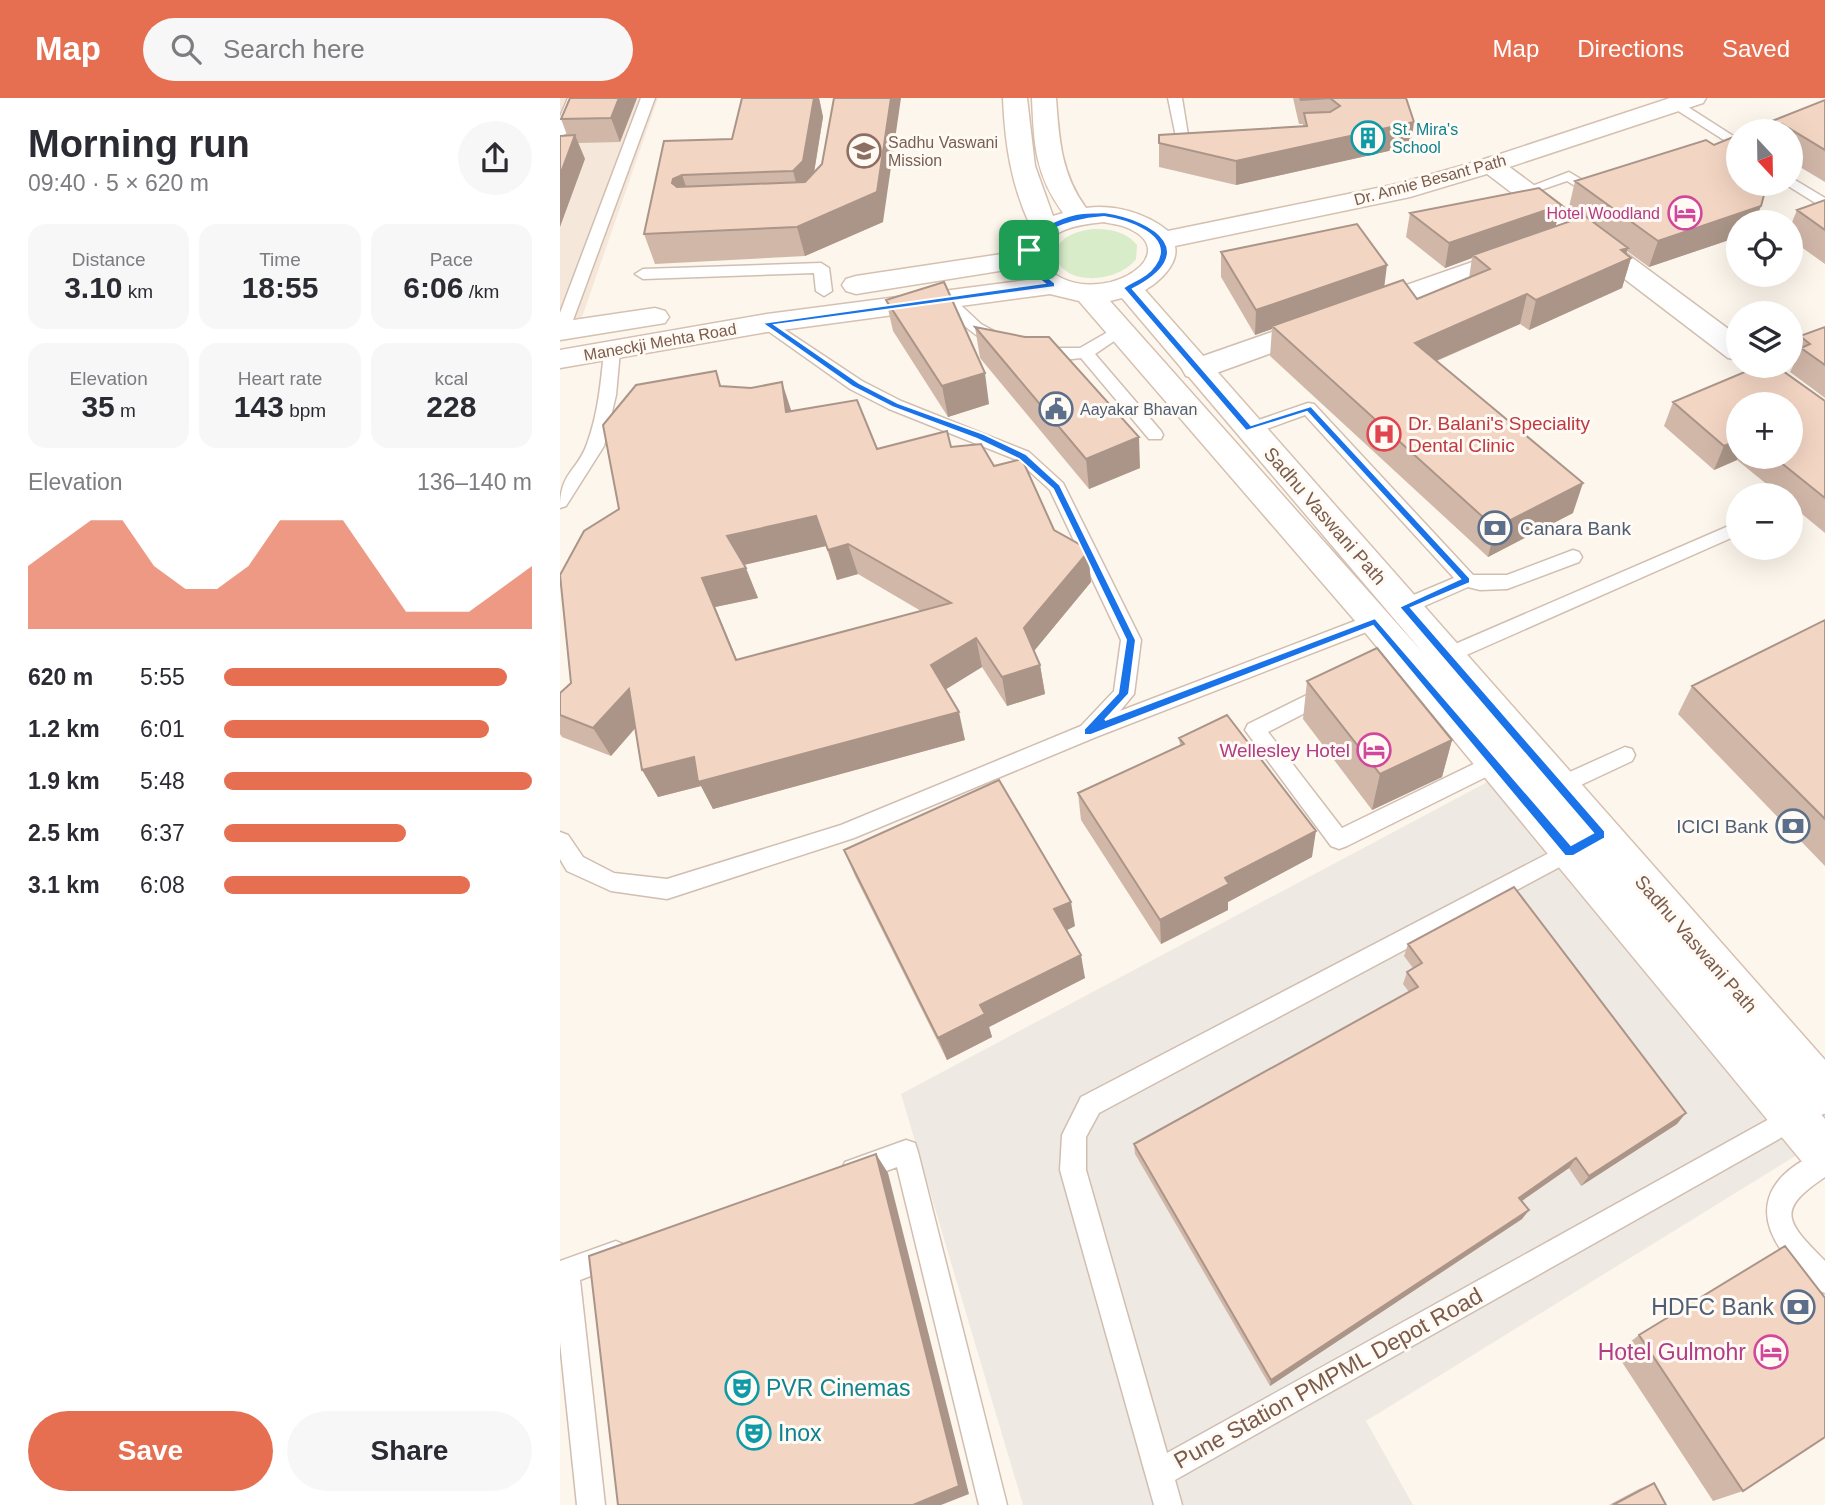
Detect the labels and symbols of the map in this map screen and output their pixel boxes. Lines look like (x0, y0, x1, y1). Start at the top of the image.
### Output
building icon: St. Mira's School (1349, 119, 1387, 157)
north arrow (1726, 119, 1802, 196)
place label: St. Mira's School (1392, 121, 1458, 156)
school or university icon: Sadhu Vaswani Mission (845, 132, 883, 170)
place label: Sadhu Vaswani Mission (888, 134, 998, 169)
street label: Dr. Annie Besant Path (1352, 152, 1508, 208)
hotel icon: Hotel Woodland (1666, 194, 1704, 232)
place label: Hotel Woodland (1546, 205, 1660, 222)
pin (999, 220, 1059, 280)
street label: Maneckji Mehta Road (582, 320, 738, 364)
public building icon: Aayakar Bhavan (1037, 390, 1075, 428)
place label: Aayakar Bhavan (1080, 401, 1197, 418)
place label: Dr. Balani's Speciality Dental Clinic (1408, 413, 1591, 456)
hospital icon: Dr. Balani's Speciality Dental Clinic (1365, 415, 1403, 453)
street label: Sadhu Vaswani Path (1260, 443, 1390, 589)
bank icon: Canara Bank (1476, 509, 1514, 547)
place label: Canara Bank (1520, 518, 1631, 539)
hotel icon: Wellesley Hotel (1355, 731, 1393, 769)
place label: Wellesley Hotel (1219, 740, 1350, 761)
bank icon: ICICI Bank (1774, 807, 1812, 845)
place label: ICICI Bank (1676, 816, 1768, 837)
street label: Sadhu Vaswani Path (1631, 871, 1761, 1017)
street label: Pune Station PMPML Depot Road (1169, 1282, 1487, 1474)
bank icon: HDFC Bank (1779, 1288, 1817, 1326)
place label: HDFC Bank (1651, 1294, 1774, 1320)
hotel icon: Hotel Gulmohr (1752, 1333, 1790, 1371)
place label: Hotel Gulmohr (1598, 1339, 1746, 1365)
theatre icon: PVR Cinemas (723, 1369, 761, 1407)
place label: PVR Cinemas (766, 1375, 910, 1401)
theatre icon: Inox (735, 1414, 773, 1452)
place label: Inox (778, 1420, 822, 1446)

